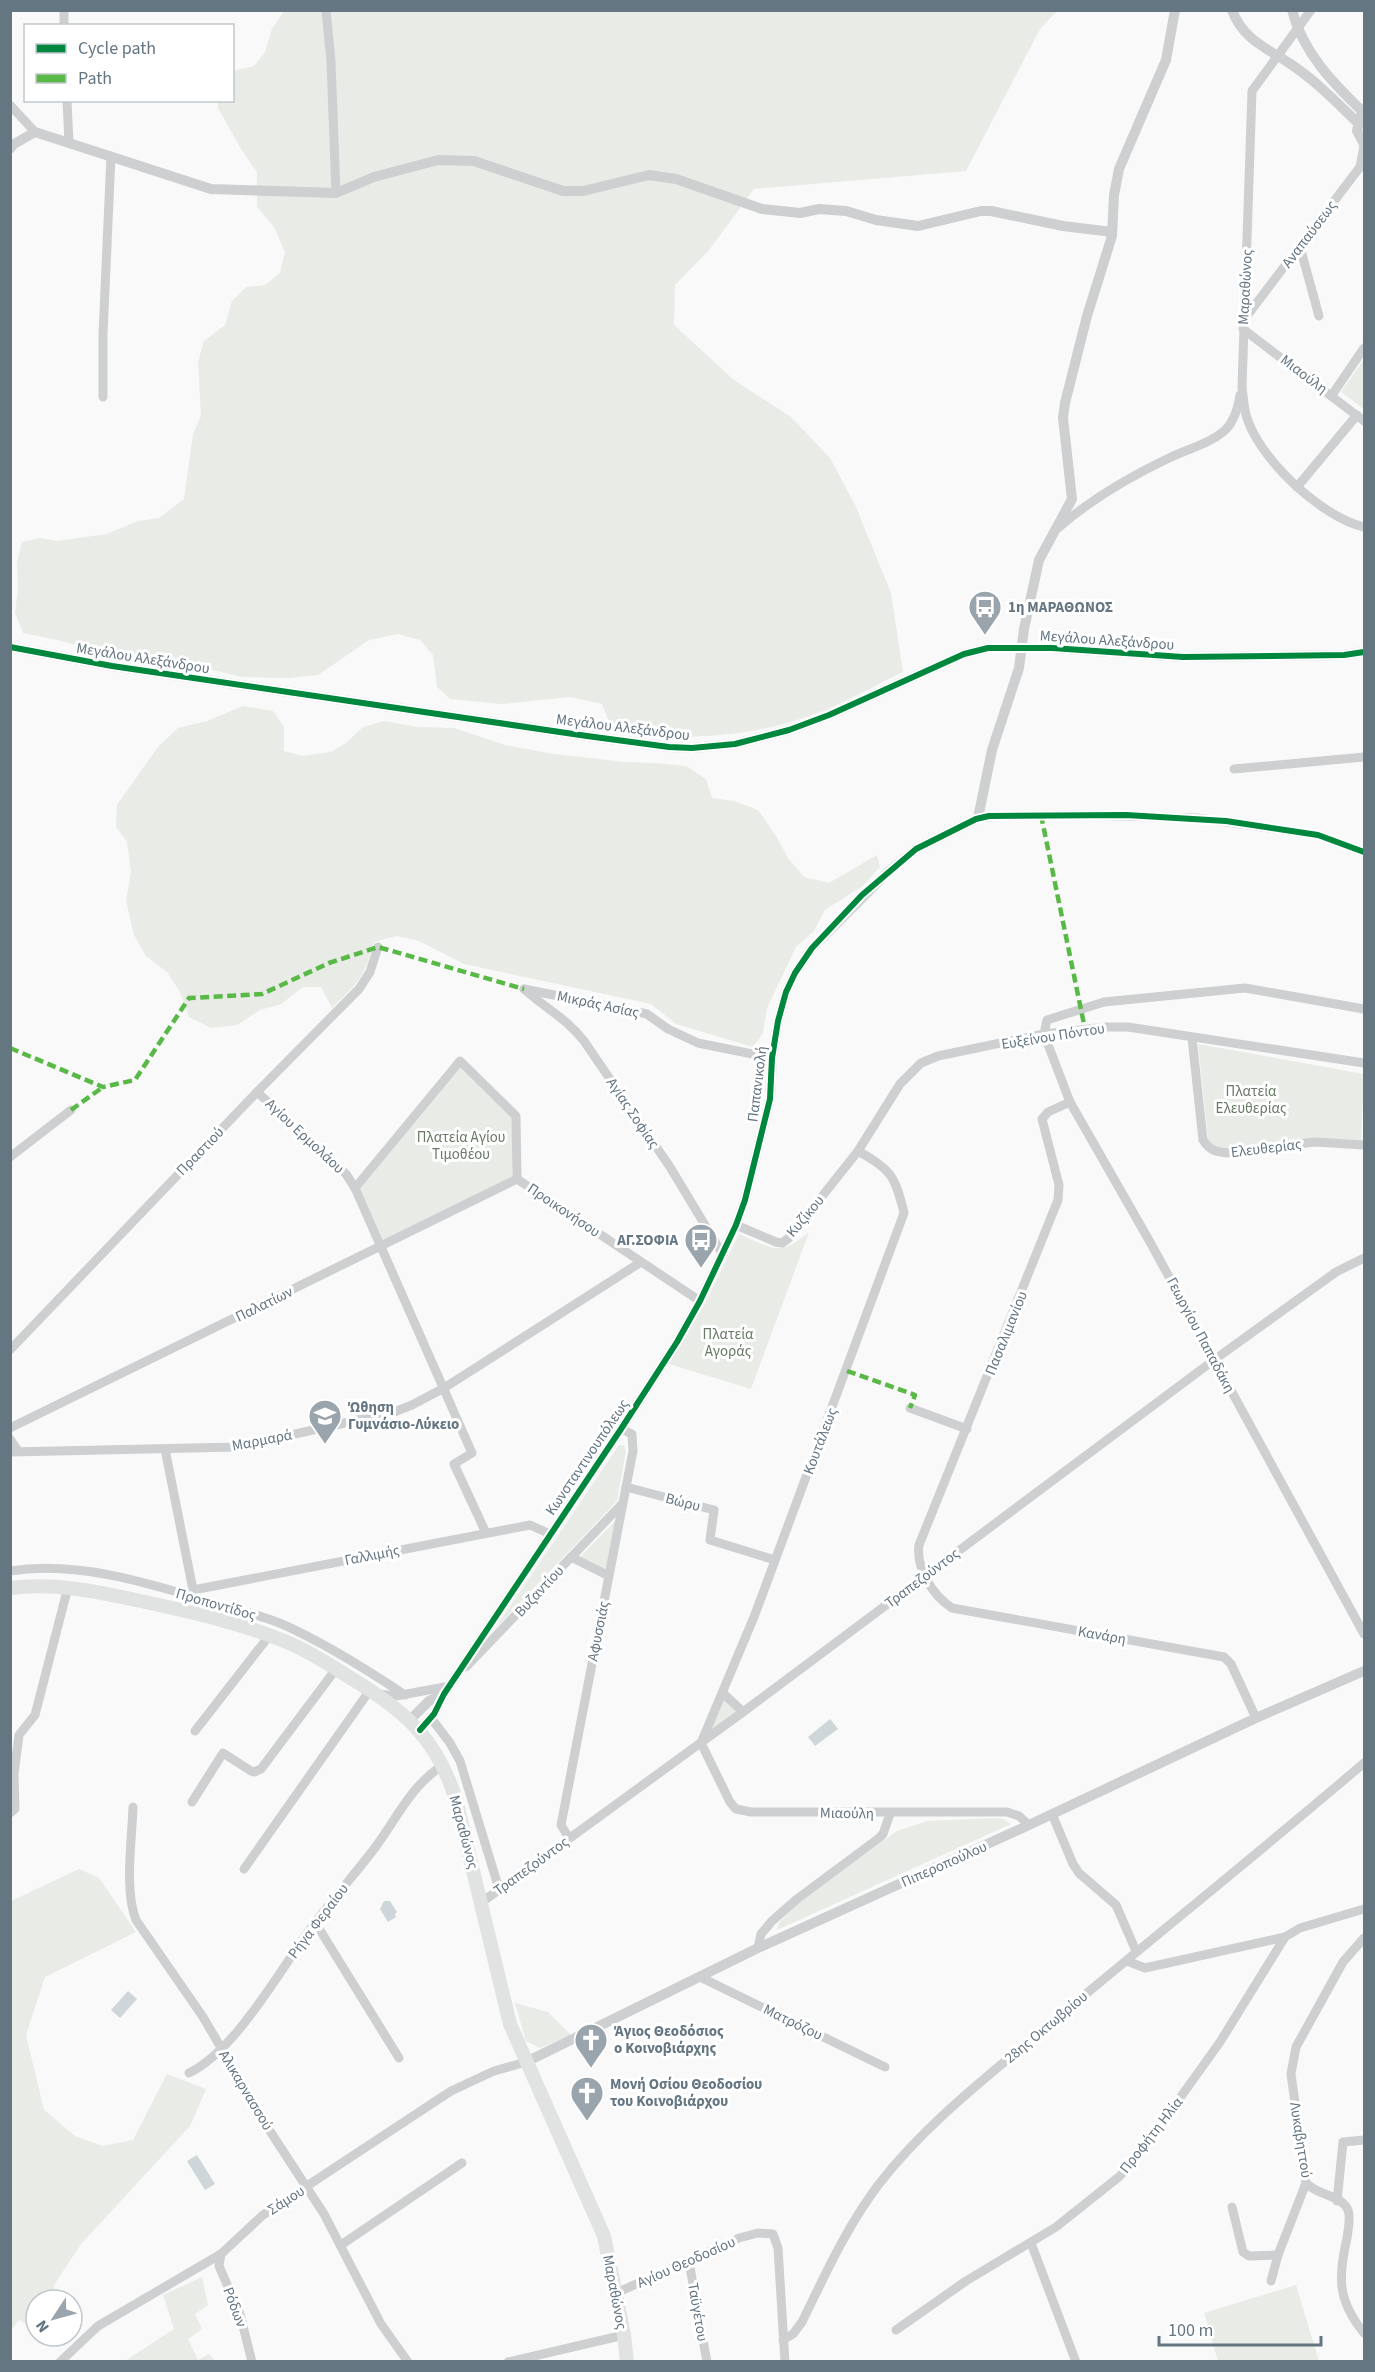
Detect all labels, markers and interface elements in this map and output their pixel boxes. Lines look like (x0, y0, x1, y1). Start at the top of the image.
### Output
legend (24, 24, 234, 102)
text: Cycle path (78, 36, 156, 61)
text: Path (78, 66, 112, 91)
street label: Αναπαύσεως (1277, 196, 1342, 273)
street label: Μαραθώνος (1233, 248, 1258, 325)
street label: Μιαούλη (1276, 350, 1332, 399)
bus stop icon: 1η ΜΑΡΑΘΩΝΟΣ (967, 589, 1003, 636)
place label: 1η ΜΑΡΑΘΩΝΟΣ (1008, 597, 1113, 618)
street label: Μεγάλου Αλεξάνδρου (1039, 625, 1175, 656)
street label: Μεγάλου Αλεξάνδρου (75, 638, 211, 679)
street label: Μεγάλου Αλεξάνδρου (555, 709, 691, 746)
street label: Μικράς Ασίας (555, 986, 641, 1024)
street label: Ευξείνου Πόντου (1000, 1018, 1106, 1055)
street label: Παπανικολή (742, 1045, 773, 1123)
street label: Αγίας Σοφίας (601, 1074, 664, 1153)
park label: Πλατεία Ελευθερίας (1216, 1081, 1287, 1119)
street label: Αγίου Ερμολάου (260, 1094, 349, 1179)
street label: Πραστιού (172, 1122, 229, 1180)
park label: Πλατεία Αγίου Τιμοθέου (417, 1127, 505, 1165)
street label: Ελευθερίας (1230, 1134, 1303, 1163)
street label: Προικονήσου (523, 1178, 604, 1243)
street label: Κυζίκου (782, 1191, 829, 1242)
bus stop icon: ΑΓ.ΣΟΦΙΑ (683, 1222, 719, 1269)
place label: ΑΓ.ΣΟΦΙΑ (616, 1230, 678, 1251)
street label: Γεωργίου Παπαδάκη (1161, 1274, 1240, 1397)
street label: Παλατίων (232, 1282, 296, 1327)
street label: Πασαλιμανίου (980, 1288, 1033, 1378)
park label: Πλατεία Αγοράς (703, 1324, 754, 1362)
street label: Κωνσταντινουπόλεως (541, 1395, 634, 1520)
place label: Ώθηση Γυμνάσιο-Λύκειο (347, 1397, 459, 1435)
school or university icon: Ώθηση Γυμνάσιο-Λύκειο (307, 1398, 343, 1445)
street label: Κουτάλεως (798, 1404, 843, 1478)
street label: Μαρμαρά (230, 1424, 295, 1457)
street label: Βώρυ (663, 1488, 703, 1517)
street label: Γαλλιμής (343, 1540, 402, 1571)
street label: Τραπεζούντος (881, 1543, 964, 1613)
street label: Βυζαντίου (510, 1561, 569, 1622)
street label: Προποντίδος (173, 1583, 259, 1626)
street label: Αφυσσιάς (582, 1599, 615, 1663)
street label: Κανάρη (1076, 1621, 1128, 1650)
street label: Μαραθώνος (444, 1793, 484, 1872)
street label: Μιαούλη (820, 1803, 874, 1824)
street label: Τραπεζούντος (489, 1832, 574, 1901)
street label: Πιπεροπούλου (898, 1836, 991, 1893)
street label: Ρήγα Φεραίου (283, 1879, 354, 1963)
street label: 28ης Οκτωβρίου (1000, 1986, 1092, 2068)
street label: Ματρόζου (760, 1999, 826, 2046)
place label: Άγιος Θεοδόσιος ο Κοινοβιάρχης (614, 2021, 724, 2059)
church icon: Άγιος Θεοδόσιος ο Κοινοβιάρχης (573, 2022, 609, 2069)
street label: Αλικαρνασσού (213, 2046, 278, 2134)
place label: Μονή Οσίου Θεοδοσίου του Κοινοβιάρχου (610, 2074, 762, 2112)
church icon: Μονή Οσίου Θεοδοσίου του Κοινοβιάρχου (569, 2075, 605, 2122)
street label: Προφήτη Ηλία (1115, 2092, 1188, 2178)
street label: Λυκαβηττού (1284, 2101, 1317, 2179)
street label: Σάμου (264, 2181, 309, 2220)
street label: Αγίου Θεοδοσίου (634, 2231, 739, 2294)
street label: Μαραθώνος (597, 2253, 632, 2332)
street label: Ταϋγέτου (682, 2281, 713, 2343)
street label: Ρόδων (217, 2284, 252, 2330)
north arrow (24, 2288, 84, 2348)
scale bar (1159, 2309, 1321, 2347)
text: N (31, 2315, 55, 2337)
text: 100 m (1168, 2318, 1213, 2343)

